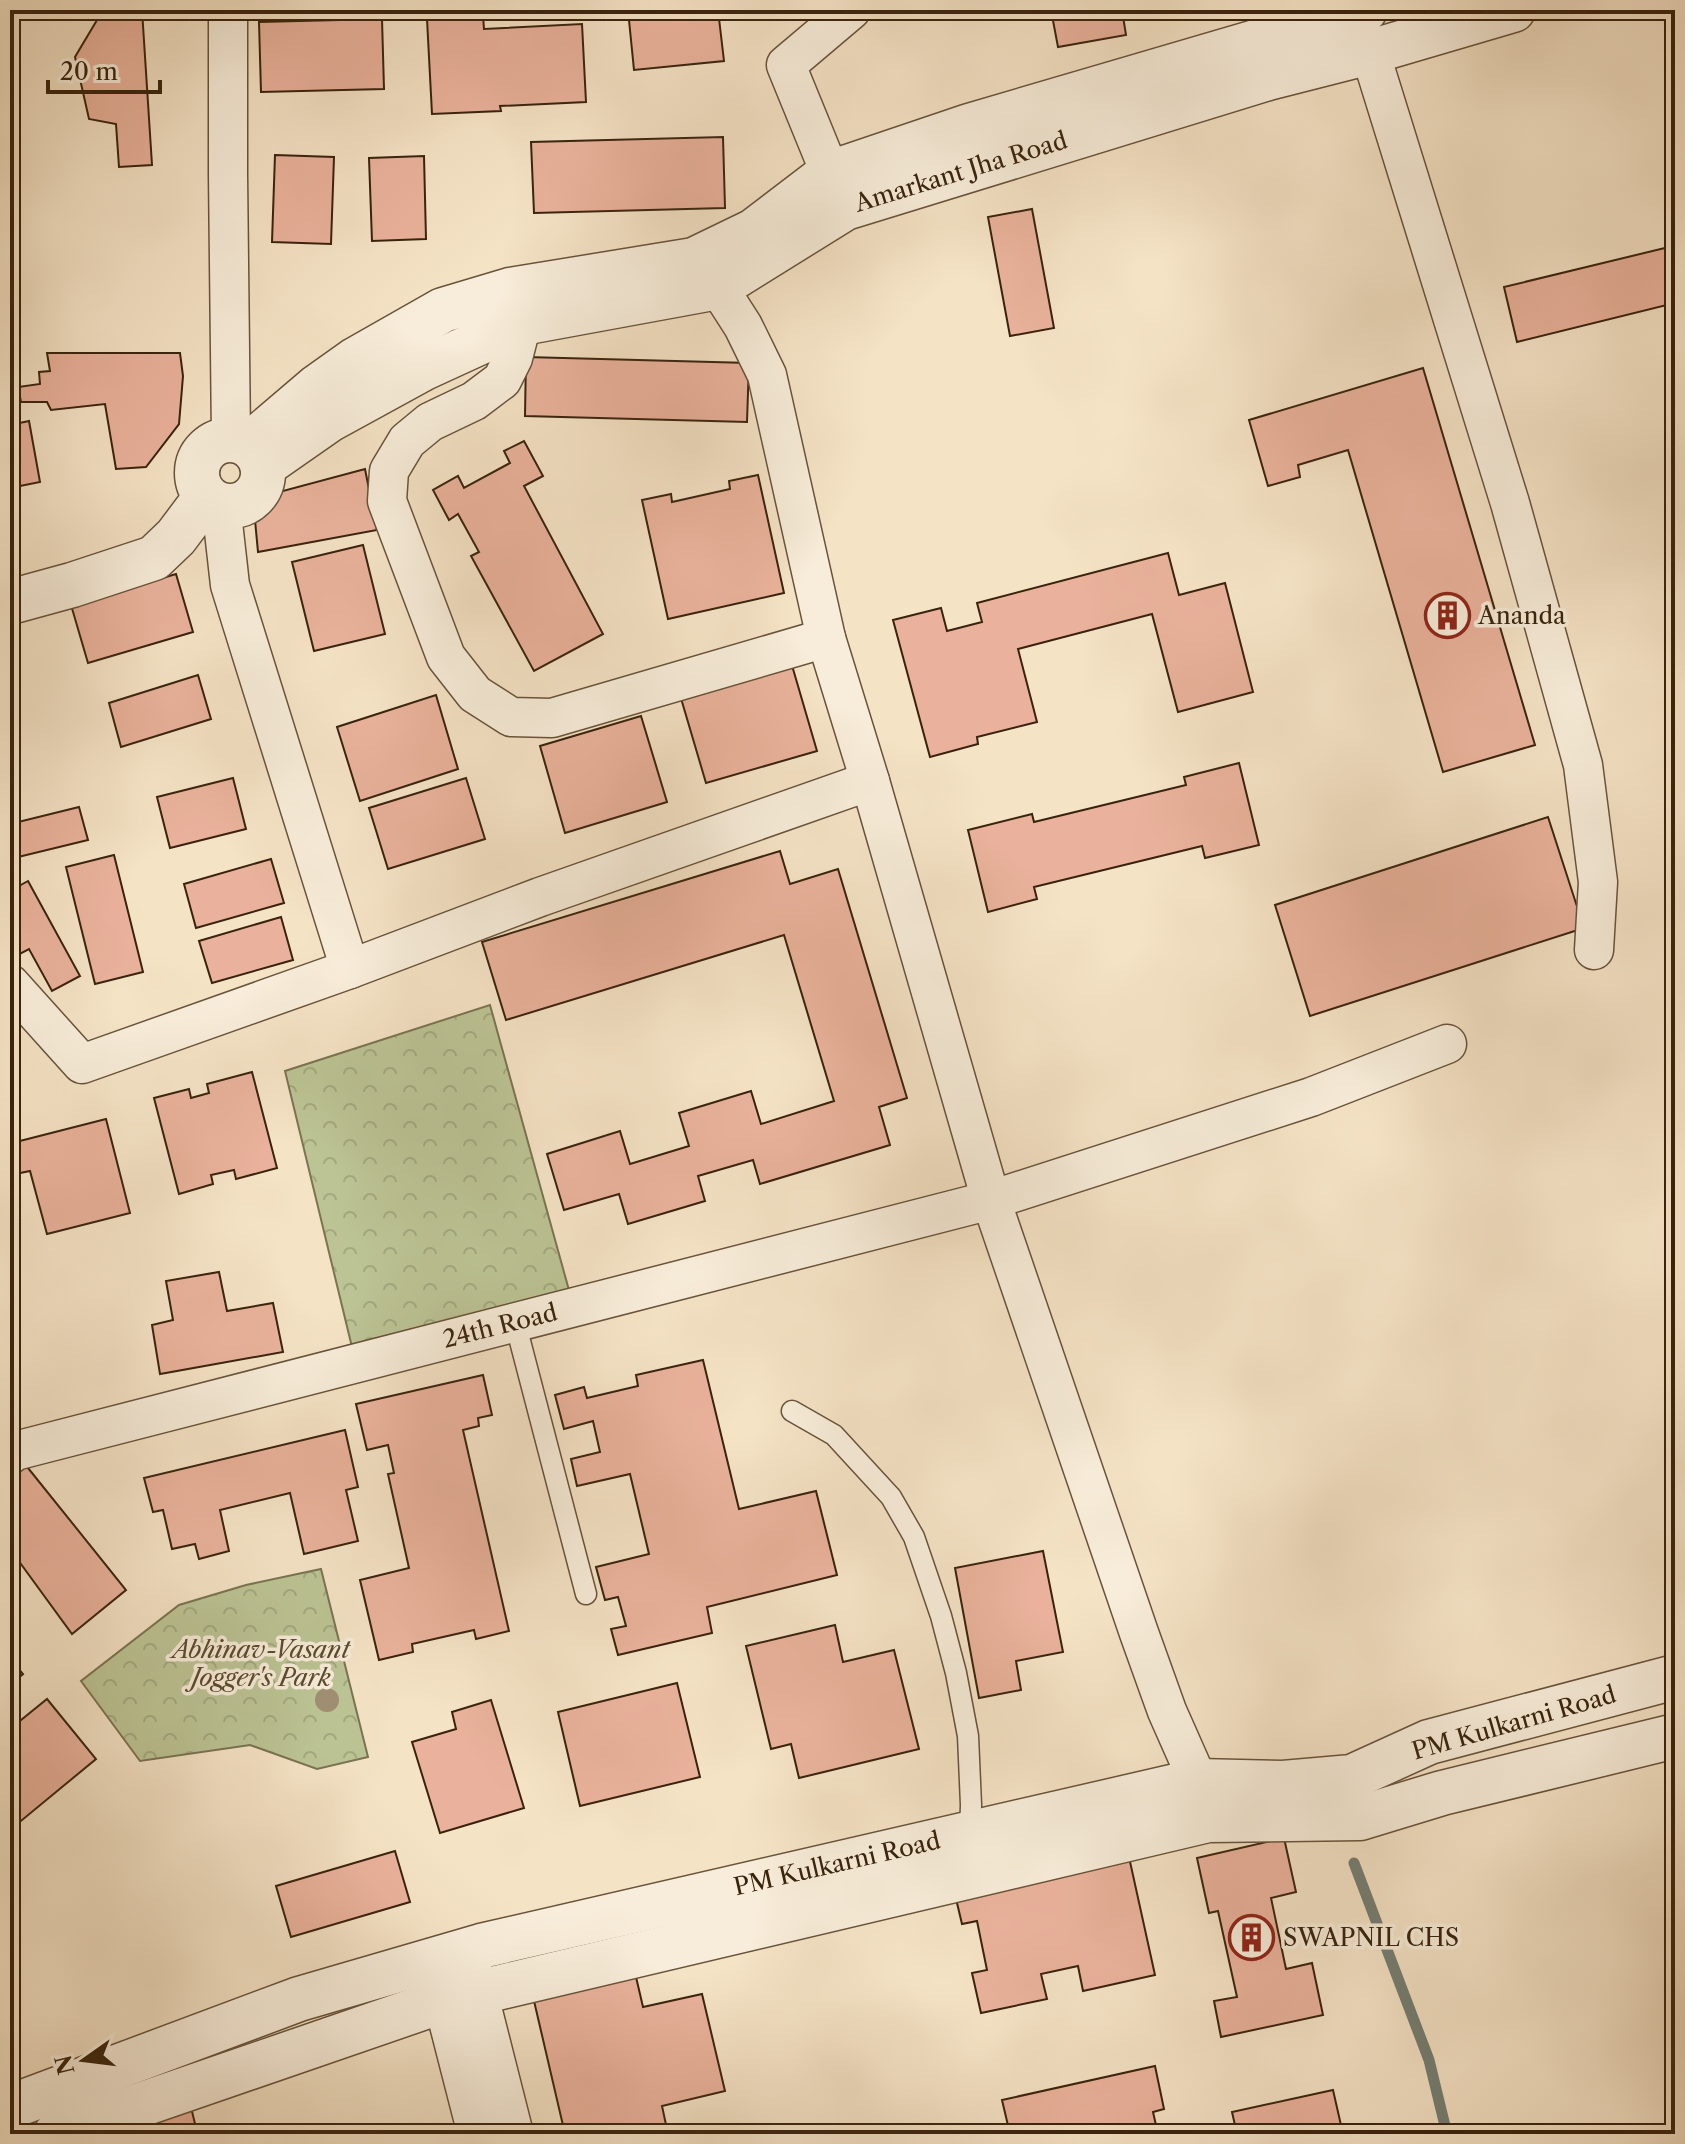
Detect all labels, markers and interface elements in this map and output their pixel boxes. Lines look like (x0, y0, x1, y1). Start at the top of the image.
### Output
scale bar (48, 44, 160, 94)
text: 20 m (60, 57, 118, 86)
street label: Amarkant Jha Road (850, 125, 1071, 218)
building icon: Ananda (1423, 592, 1471, 640)
place label: Ananda (1477, 601, 1566, 630)
street label: 24th Road (440, 1297, 560, 1354)
park label: Abhinav-Vasant Jogger's Park (168, 1635, 351, 1692)
street label: PM Kulkarni Road (1408, 1679, 1620, 1766)
street label: PM Kulkarni Road (731, 1826, 943, 1901)
building icon: SWAPNIL CHS (1228, 1914, 1276, 1962)
place label: SWAPNIL CHS (1283, 1923, 1459, 1952)
north arrow (44, 2020, 124, 2100)
text: N (50, 2052, 80, 2077)

